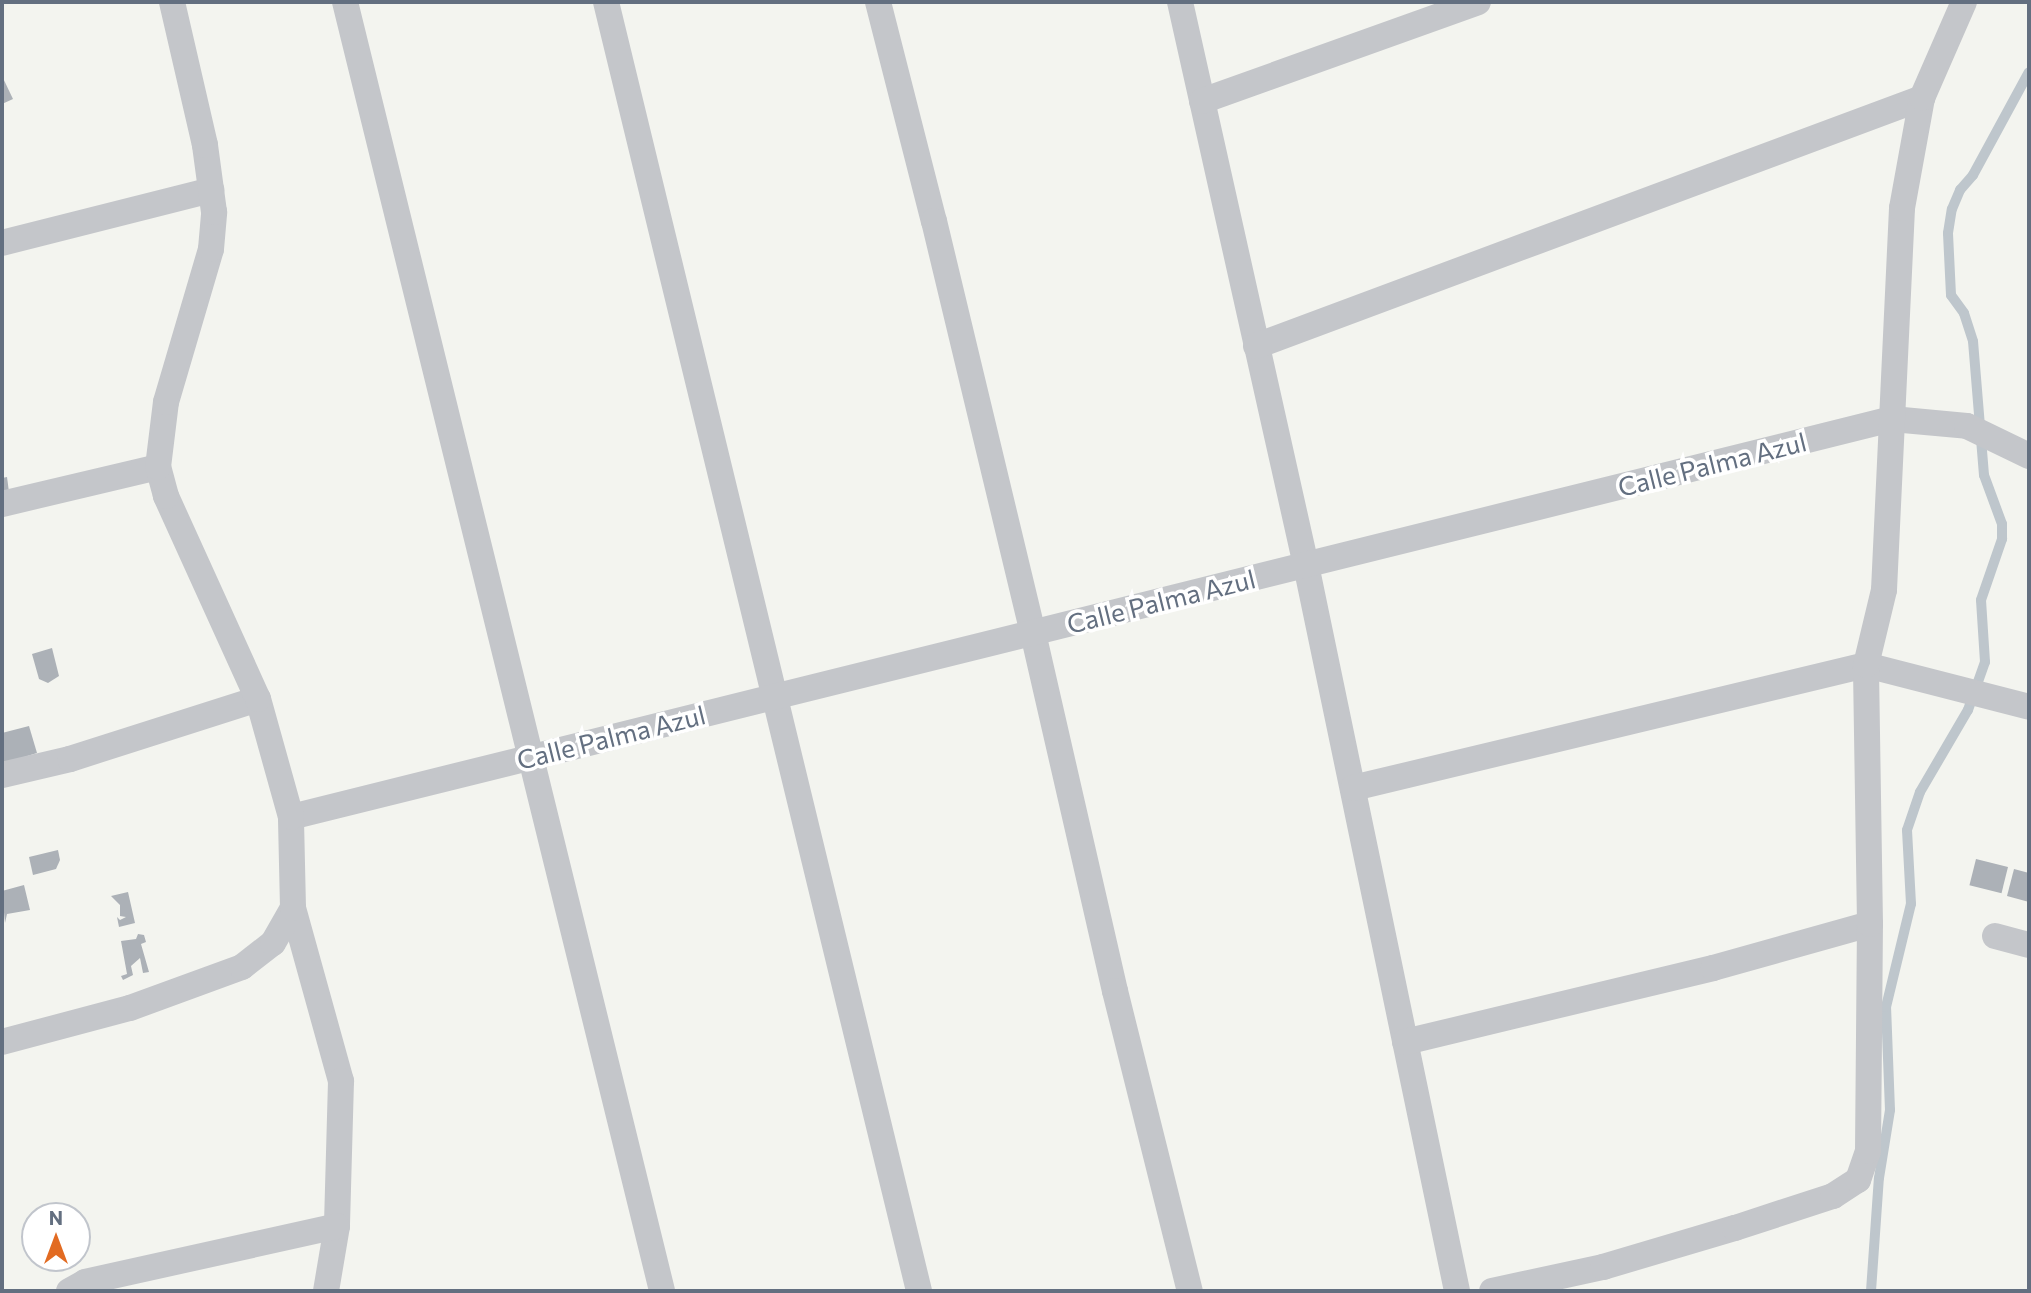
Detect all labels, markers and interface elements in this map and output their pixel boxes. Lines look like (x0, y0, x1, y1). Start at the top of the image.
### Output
street label: Calle Palma Azul (1615, 426, 1809, 502)
street label: Calle Palma Azul (1064, 563, 1258, 639)
street label: Calle Palma Azul (514, 699, 708, 775)
north arrow (21, 1202, 91, 1272)
text: N (49, 1206, 63, 1229)

